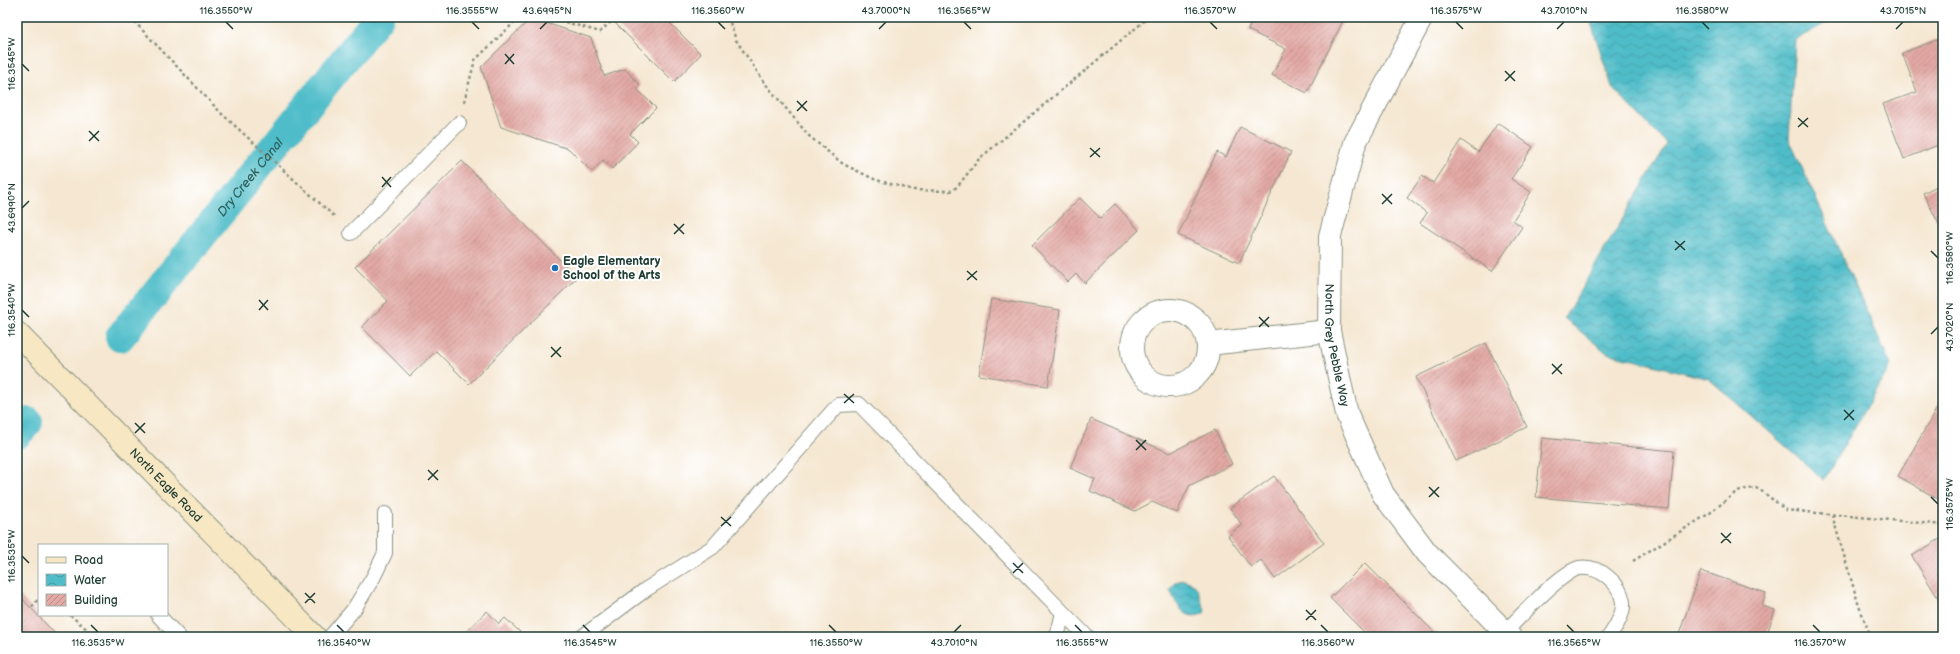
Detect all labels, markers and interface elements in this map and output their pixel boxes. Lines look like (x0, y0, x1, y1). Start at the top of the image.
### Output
text: 116.3550°W (199, 5, 253, 17)
text: 116.3555°W (446, 5, 498, 17)
text: 43.6995°N (522, 5, 572, 17)
text: 116.3560°W (691, 5, 745, 17)
text: 43.7000°N (862, 5, 910, 17)
text: 116.3565°W (937, 5, 991, 17)
text: 116.3570°W (1184, 5, 1236, 17)
text: 116.3575°W (1430, 5, 1482, 17)
text: 43.7010°N (1541, 5, 1587, 17)
text: 116.3580°W (1675, 5, 1729, 17)
text: 43.7015°N (1880, 5, 1926, 17)
text: 116.3545°W (6, 37, 18, 91)
water label: Dry Creek Canal (214, 134, 288, 220)
text: 43.6990°N (6, 183, 18, 233)
text: 116.3580°W (1944, 231, 1956, 285)
place label: Eagle Elementary School of the Arts (563, 254, 661, 283)
marker: Eagle Elementary School of the Arts (550, 263, 560, 273)
text: 116.3540°W (6, 283, 18, 337)
street label: North Grey Pebble Way (1321, 284, 1352, 409)
text: 43.7020°N (1944, 303, 1956, 351)
street label: North Eagle Road (126, 445, 205, 526)
text: 116.3575°W (1944, 478, 1956, 530)
text: 116.3535°W (6, 529, 18, 583)
legend (38, 544, 168, 616)
text: Road (74, 553, 103, 568)
text: Water (74, 573, 106, 588)
text: Building (74, 593, 118, 608)
text: 116.3535°W (71, 637, 125, 649)
text: 116.3540°W (317, 637, 371, 649)
text: 116.3545°W (563, 637, 617, 649)
text: 116.3550°W (809, 637, 863, 649)
text: 43.7010°N (931, 637, 977, 649)
text: 116.3555°W (1056, 637, 1108, 649)
text: 116.3560°W (1301, 637, 1355, 649)
text: 116.3565°W (1547, 637, 1601, 649)
text: 116.3570°W (1794, 637, 1846, 649)

